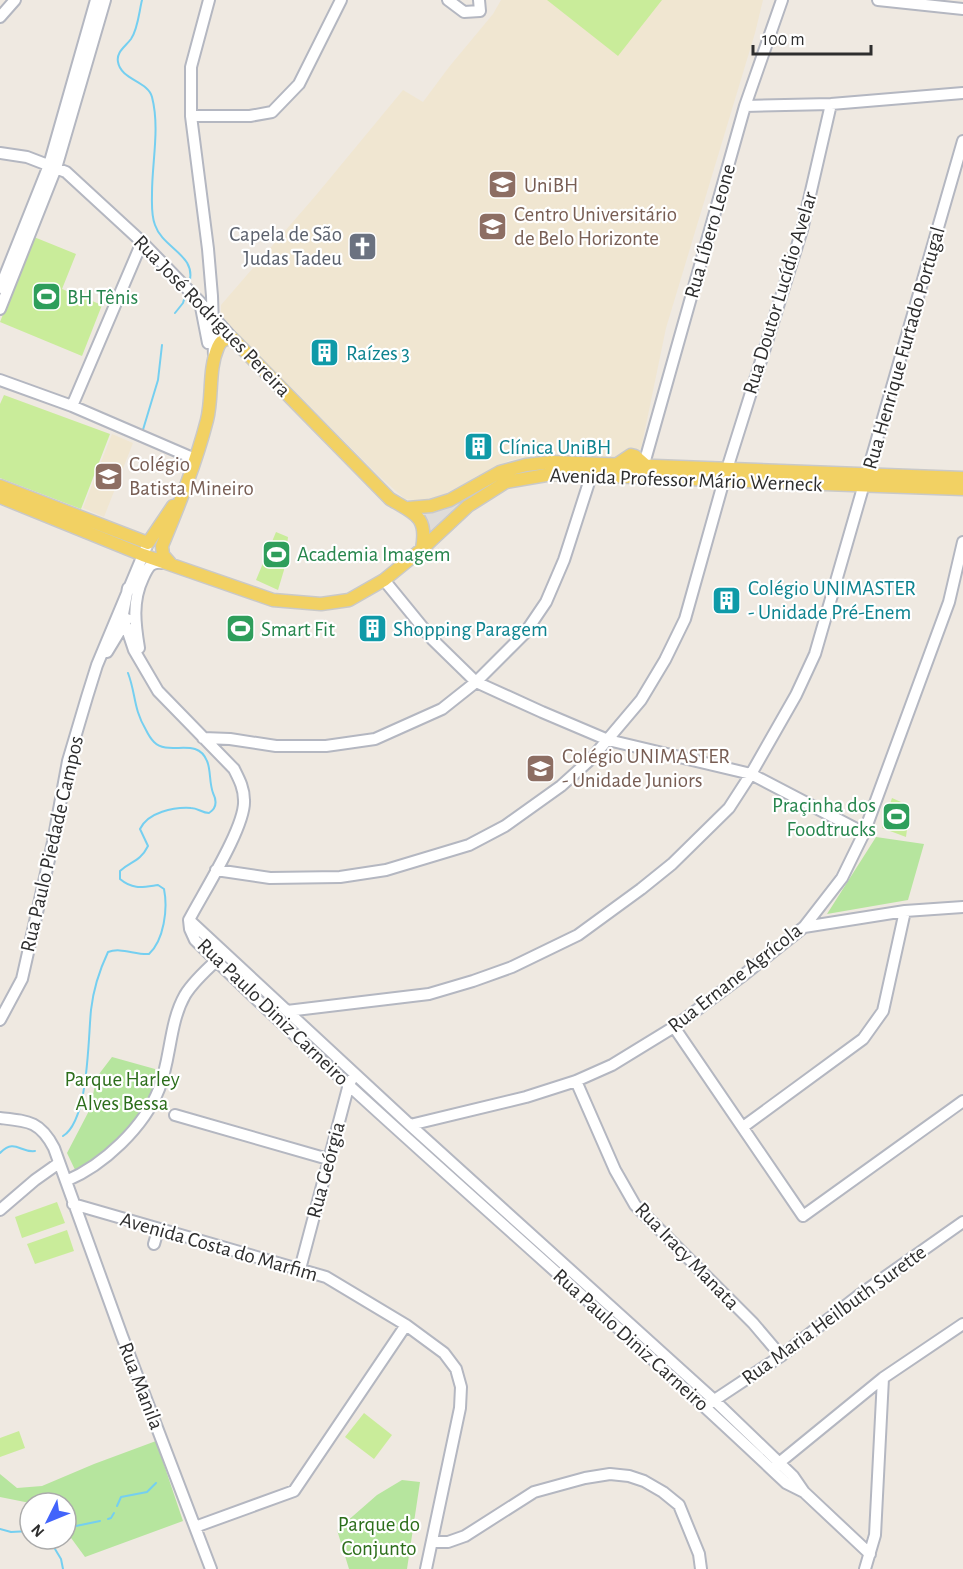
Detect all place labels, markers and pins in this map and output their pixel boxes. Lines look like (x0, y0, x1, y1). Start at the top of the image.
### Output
school or university icon: UniBH (487, 169, 519, 201)
place label: UniBH (524, 175, 578, 196)
place label: Centro Universitário de Belo Horizonte (514, 204, 677, 249)
school or university icon: Centro Universitário de Belo Horizonte (477, 210, 509, 242)
place label: Capela de São Judas Tadeu (229, 224, 342, 269)
church icon: Capela de São Judas Tadeu (347, 230, 379, 262)
sports icon: BH Tênis (30, 281, 62, 313)
place label: BH Tênis (67, 287, 138, 308)
building icon: Raízes 3 (309, 337, 341, 369)
place label: Raízes 3 (346, 343, 410, 364)
building icon: Clínica UniBH (462, 431, 494, 463)
place label: Clínica UniBH (499, 437, 611, 458)
place label: Colégio Batista Mineiro (129, 454, 254, 499)
school or university icon: Colégio Batista Mineiro (92, 460, 124, 492)
sports icon: Academia Imagem (260, 538, 292, 570)
place label: Academia Imagem (297, 544, 451, 565)
place label: Colégio UNIMASTER - Unidade Pré-Enem (748, 578, 916, 623)
building icon: Colégio UNIMASTER - Unidade Pré-Enem (711, 584, 743, 616)
sports icon: Smart Fit (224, 613, 256, 645)
building icon: Shopping Paragem (356, 613, 388, 645)
place label: Smart Fit (261, 619, 335, 640)
place label: Shopping Paragem (393, 619, 548, 640)
place label: Colégio UNIMASTER - Unidade Juniors (562, 746, 730, 791)
school or university icon: Colégio UNIMASTER - Unidade Juniors (525, 752, 557, 784)
place label: Praçinha dos Foodtrucks (772, 795, 876, 840)
sports icon: Praçinha dos Foodtrucks (881, 801, 913, 833)

